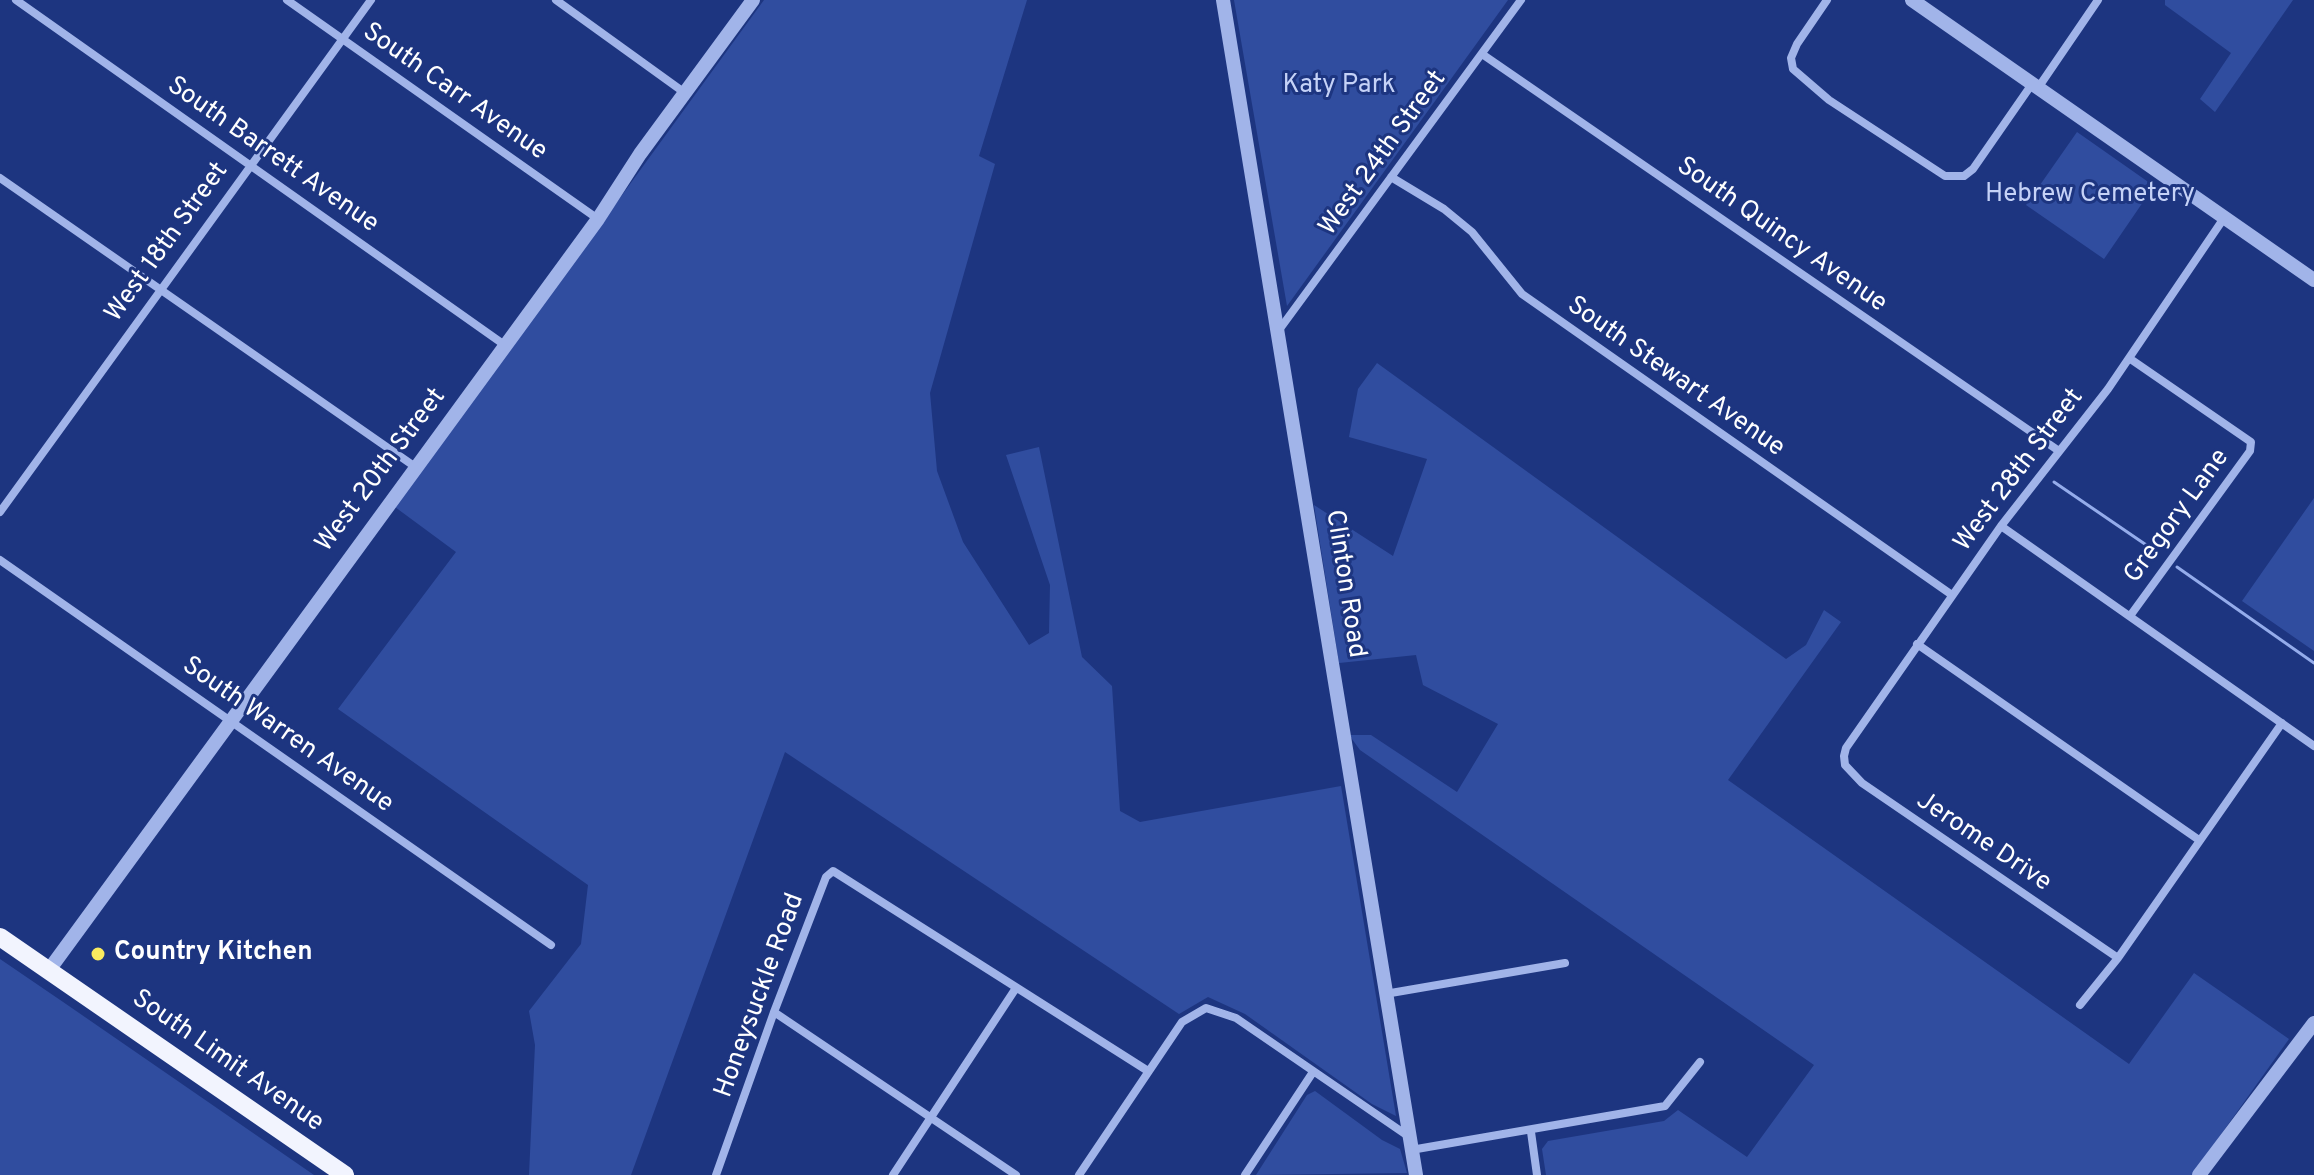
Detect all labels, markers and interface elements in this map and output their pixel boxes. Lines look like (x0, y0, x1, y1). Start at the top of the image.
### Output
street label: South Carr Avenue (356, 18, 552, 168)
street label: West 24th Street (1314, 65, 1454, 243)
street label: South Barrett Avenue (160, 71, 384, 241)
park label: Katy Park (1283, 71, 1395, 103)
street label: South Quincy Avenue (1670, 152, 1892, 320)
street label: West 18th Street (100, 157, 236, 329)
park label: Hebrew Cemetery (1985, 180, 2195, 212)
street label: South Stewart Avenue (1560, 291, 1790, 465)
street label: West 20th Street (310, 383, 454, 559)
street label: West 28th Street (1949, 383, 2091, 559)
street label: Gregory Lane (2119, 444, 2237, 590)
street label: Clinton Road (1317, 508, 1371, 660)
street label: South Warren Avenue (175, 651, 399, 821)
street label: Jerome Drive (1909, 786, 2057, 900)
street label: Honeysuckle Road (710, 890, 812, 1102)
place label: Country Kitchen (114, 938, 313, 970)
marker: Country Kitchen (89, 945, 107, 963)
street label: South Limit Avenue (125, 984, 329, 1140)

